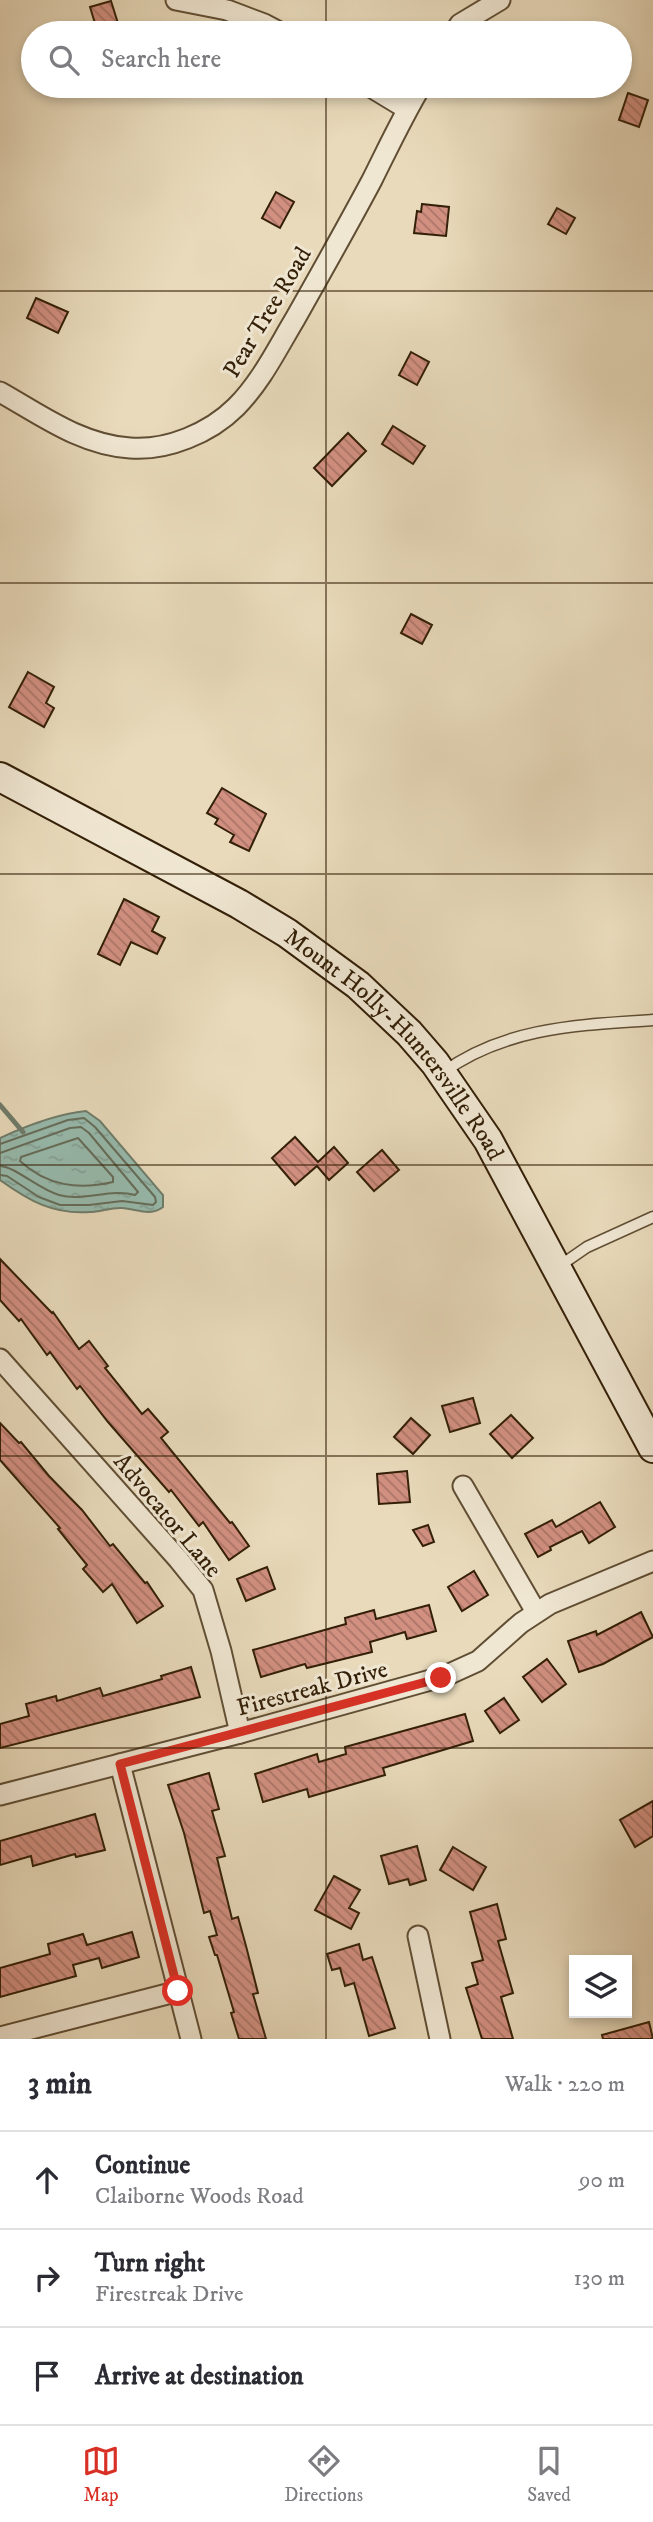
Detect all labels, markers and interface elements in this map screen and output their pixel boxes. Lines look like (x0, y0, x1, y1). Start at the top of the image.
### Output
search box (21, 21, 632, 98)
icon: search (45, 41, 83, 79)
text: Search here (101, 43, 221, 76)
street label: Pear Tree Road (217, 242, 319, 383)
street label: Mount Holly-Huntersville Road (278, 922, 510, 1166)
street label: Advocator Lane (107, 1447, 228, 1584)
street label: Firestreak Drive (234, 1654, 391, 1724)
route end (425, 1662, 456, 1693)
map controls (569, 1955, 632, 2018)
button: layers (569, 1955, 632, 2018)
route start (162, 1975, 193, 2006)
text: 3 min (28, 2066, 92, 2103)
text: Walk · 220 m (505, 2070, 625, 2099)
text: Continue (95, 2149, 190, 2182)
icon: ahead (28, 2161, 66, 2199)
text: 90 m (579, 2166, 625, 2195)
text: Claiborne Woods Road (95, 2182, 304, 2211)
text: Turn right (95, 2247, 205, 2280)
icon: right (28, 2259, 66, 2297)
text: 130 m (573, 2264, 625, 2293)
text: Firestreak Drive (95, 2280, 244, 2309)
icon: arrive (28, 2357, 66, 2395)
text: Arrive at destination (95, 2360, 304, 2393)
tab: Map (82, 2442, 120, 2507)
tab: Directions (284, 2442, 363, 2507)
tab: Saved (527, 2442, 571, 2507)

